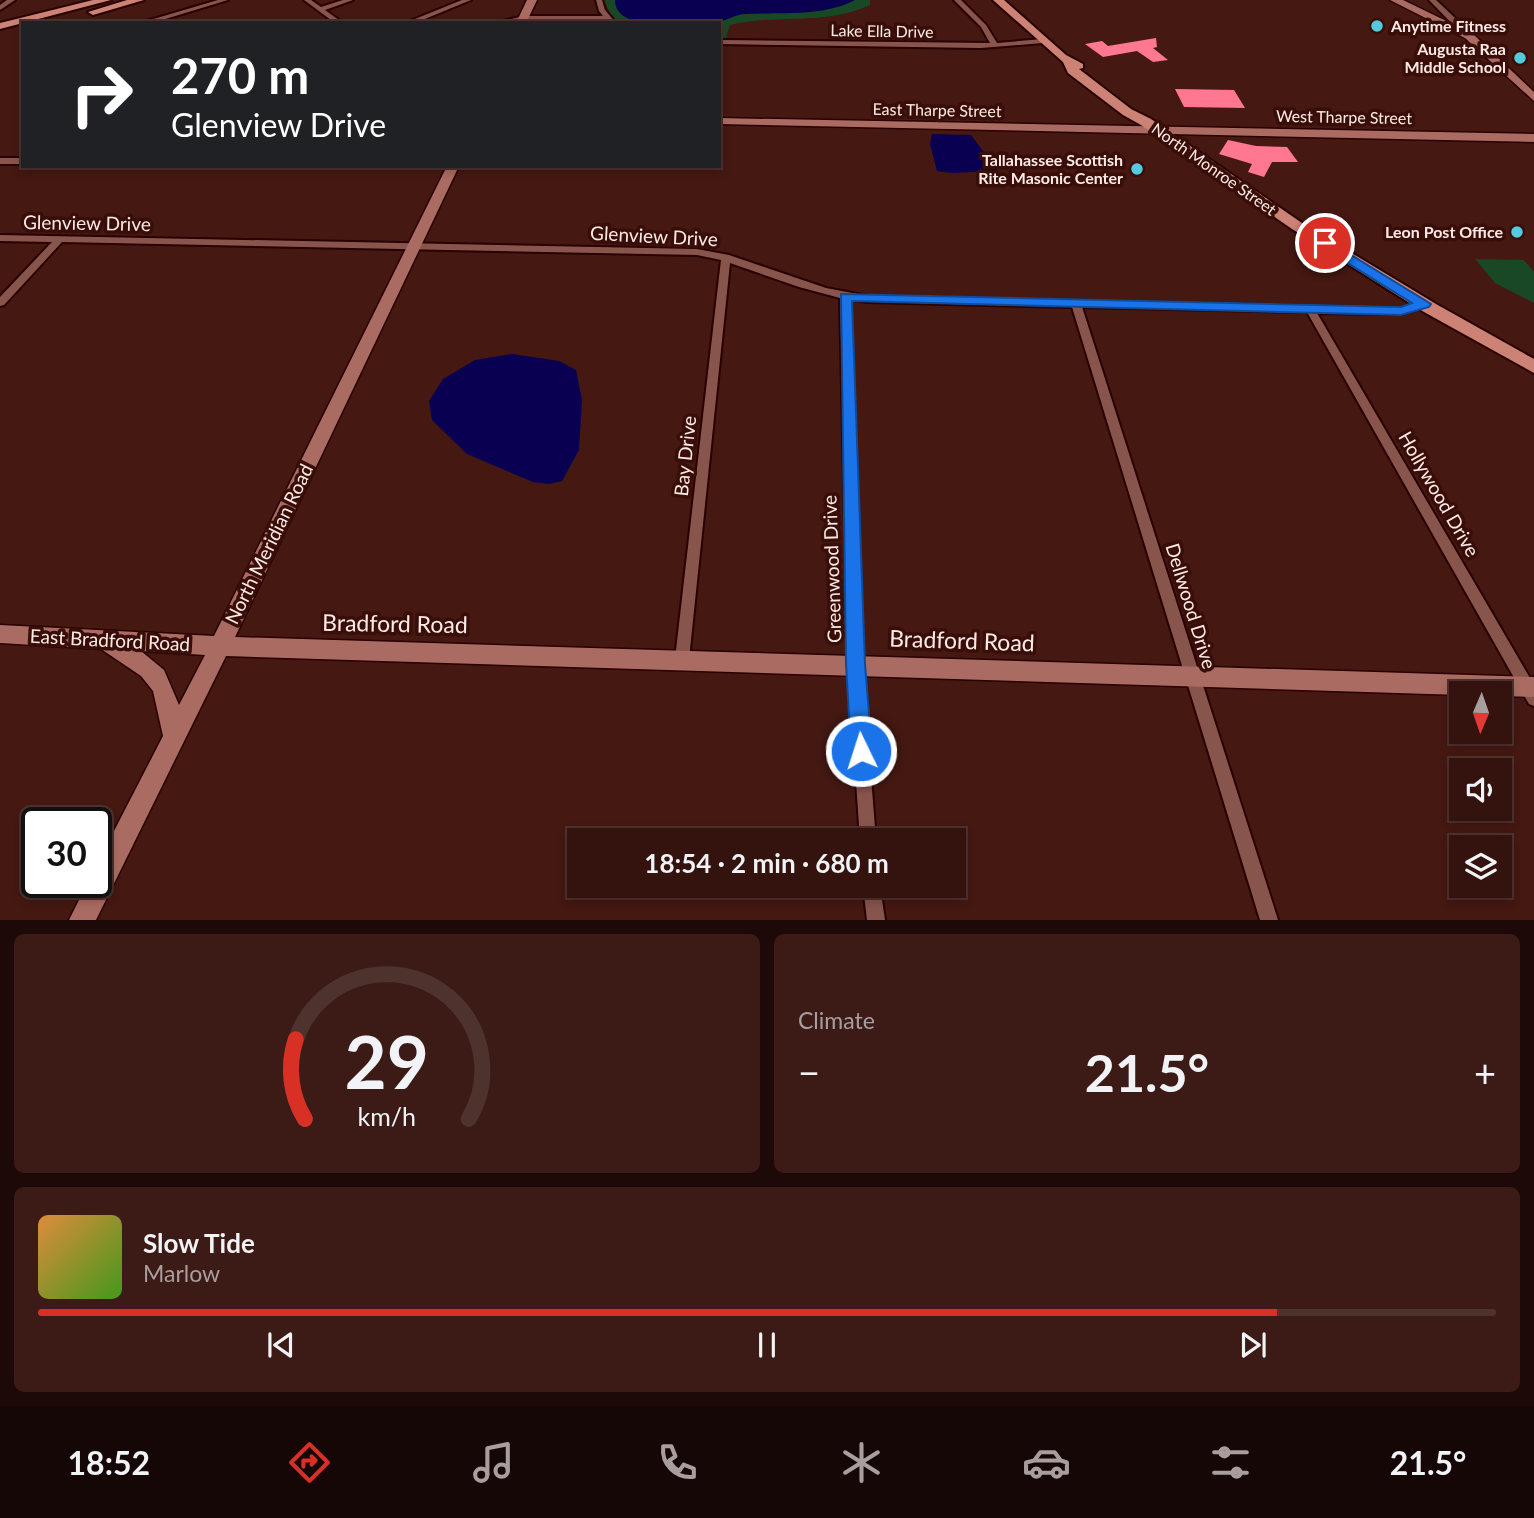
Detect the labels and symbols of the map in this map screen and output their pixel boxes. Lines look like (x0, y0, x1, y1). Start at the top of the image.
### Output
place label: Anytime Fitness (1390, 16, 1506, 35)
marker: Anytime Fitness (1369, 18, 1385, 34)
street label: Lake Ella Drive (830, 20, 934, 41)
place label: Augusta Raa Middle School (1405, 39, 1506, 76)
marker: Augusta Raa Middle School (1512, 50, 1528, 66)
street label: East Tharpe Street (872, 99, 1002, 120)
street label: West Tharpe Street (1276, 106, 1412, 127)
street label: North Monroe Street (1148, 119, 1280, 219)
place label: Tallahassee Scottish Rite Masonic Center (978, 150, 1123, 187)
marker: Tallahassee Scottish Rite Masonic Center (1129, 161, 1145, 177)
street label: Glenview Drive (23, 210, 151, 235)
pin (1295, 213, 1355, 273)
street label: Glenview Drive (590, 221, 718, 250)
place label: Leon Post Office (1385, 222, 1503, 241)
marker: Leon Post Office (1509, 224, 1525, 240)
street label: Bay Drive (669, 415, 700, 497)
street label: Hollywood Drive (1394, 427, 1485, 561)
street label: North Meridian Road (220, 460, 317, 628)
street label: Greenwood Drive (817, 495, 846, 643)
street label: Dellwood Drive (1161, 540, 1222, 672)
street label: Bradford Road (322, 608, 468, 638)
street label: Bradford Road (889, 623, 1035, 657)
street label: East Bradford Road (29, 624, 191, 655)
north arrow (1449, 681, 1512, 744)
position arrow (824, 714, 898, 788)
speed limit sign: 30 (21, 807, 112, 898)

